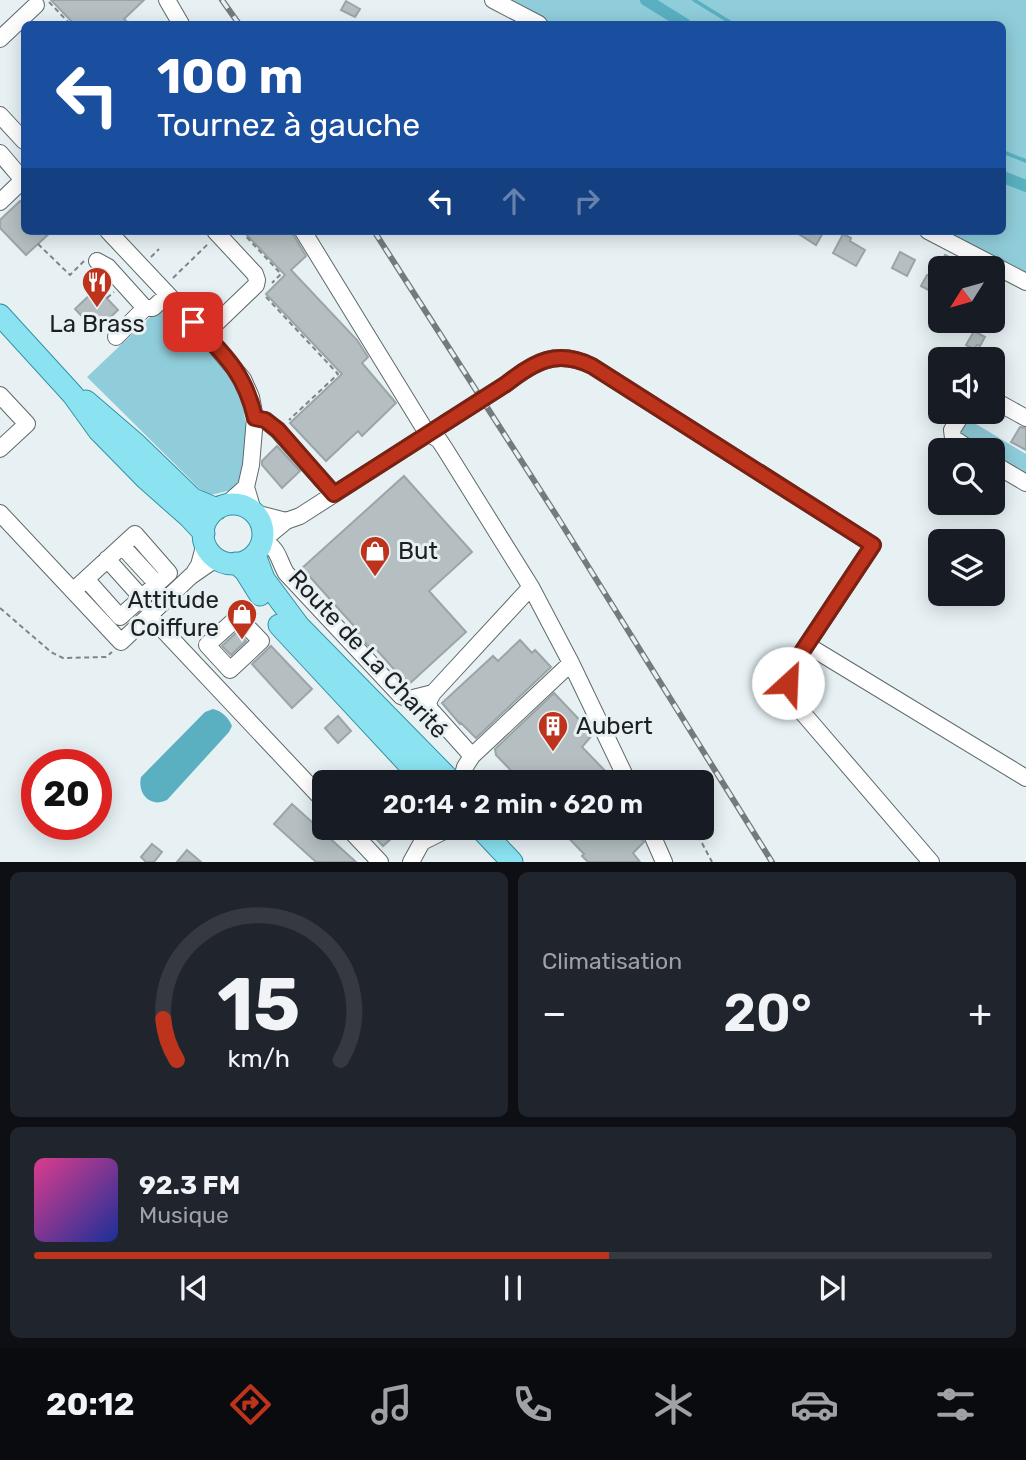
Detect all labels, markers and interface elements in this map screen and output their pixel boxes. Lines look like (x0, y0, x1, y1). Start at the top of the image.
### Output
text: 100 m (157, 47, 303, 105)
icon: left (42, 49, 133, 140)
text: Tournez à gauche (157, 106, 420, 144)
icon: left (422, 182, 460, 220)
icon: ahead (495, 182, 533, 220)
icon: right (568, 182, 606, 220)
north arrow (928, 256, 1004, 332)
map controls (928, 256, 1005, 606)
restaurant icon: La Brass (80, 265, 114, 309)
pin (163, 292, 223, 352)
icon: arrive (174, 303, 212, 341)
place label: La Brass (49, 310, 145, 338)
button: sound (928, 347, 1005, 424)
button: search (928, 438, 1005, 515)
button: layers (928, 529, 1005, 606)
shop icon: But (358, 534, 392, 578)
place label: But (398, 537, 438, 565)
street label: Route de La Charité (283, 564, 453, 744)
place label: Attitude Coiffure (127, 586, 219, 642)
shop icon: Attitude Coiffure (225, 597, 259, 641)
position arrow (751, 646, 825, 720)
building icon: Aubert (536, 709, 570, 753)
place label: Aubert (576, 712, 653, 740)
speed limit sign: 20 (21, 749, 112, 840)
text: 20:14 · 2 min · 620 m (383, 789, 643, 820)
text: Climatisation (542, 947, 682, 975)
text: 15 (217, 963, 301, 1049)
text: 20° (723, 982, 812, 1044)
text: − (542, 990, 567, 1036)
text: + (968, 990, 992, 1036)
text: km/h (228, 1044, 290, 1073)
text: 92.3 FM (139, 1170, 240, 1201)
text: Musique (139, 1201, 229, 1229)
icon: previous (175, 1269, 213, 1307)
icon: pause (494, 1269, 532, 1307)
icon: next (813, 1269, 851, 1307)
icon: directions (226, 1380, 275, 1429)
icon: music (367, 1380, 416, 1429)
icon: phone (508, 1380, 557, 1429)
icon: climate (649, 1380, 698, 1429)
icon: car (790, 1380, 839, 1429)
icon: filters (931, 1380, 980, 1429)
text: 20:12 (46, 1385, 135, 1423)

